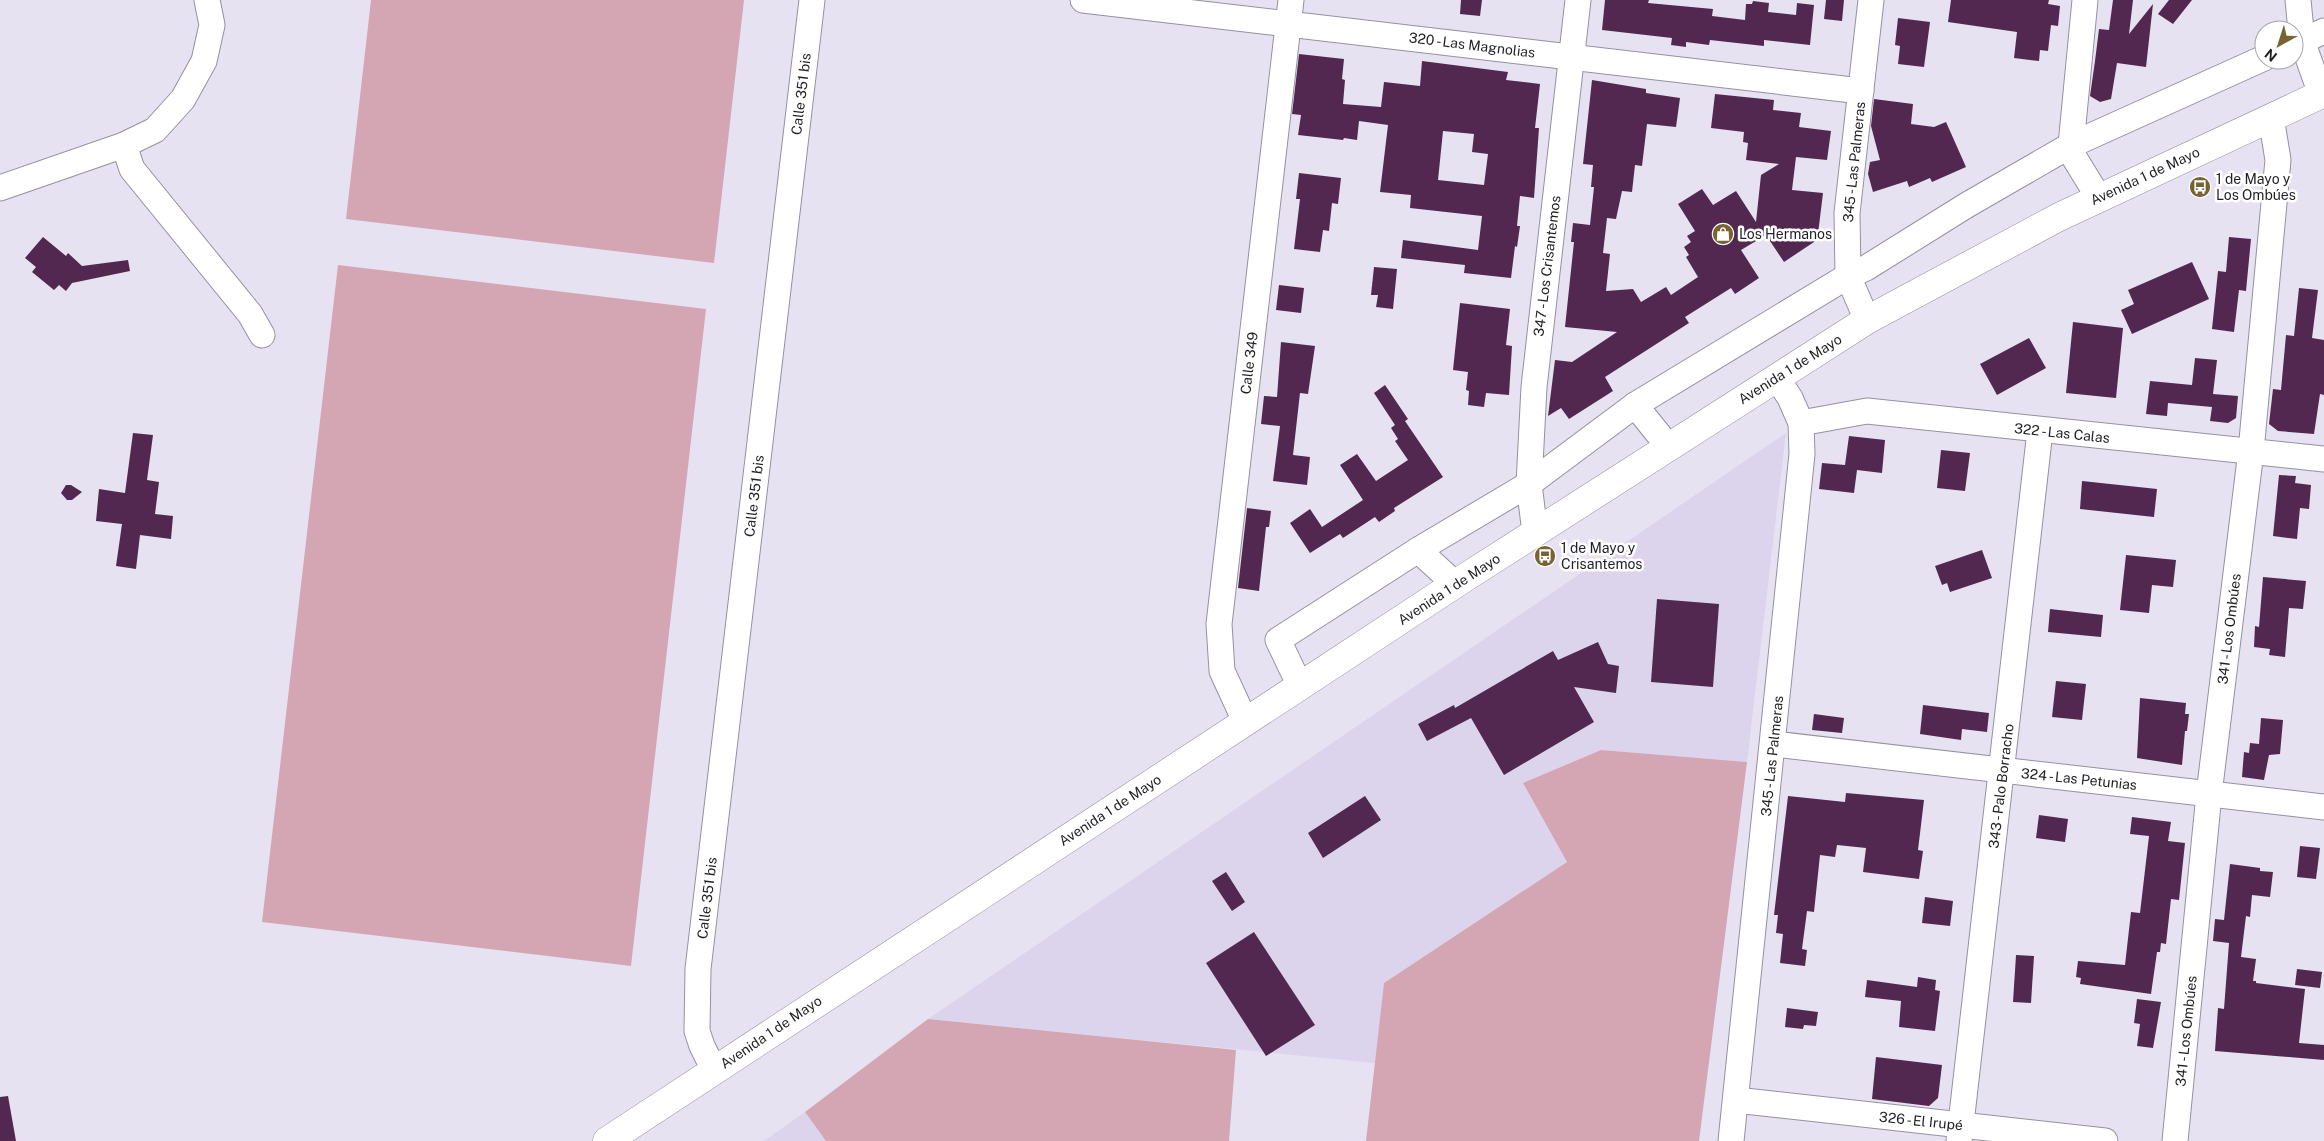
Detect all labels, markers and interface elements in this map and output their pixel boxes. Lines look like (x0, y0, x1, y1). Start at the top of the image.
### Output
north arrow (2254, 20, 2304, 70)
street label: 320 - Las Magnolias (1408, 29, 1536, 61)
text: N (2262, 45, 2280, 65)
street label: Calle 351 bis (788, 52, 814, 136)
street label: 345 - Las Palmeras (1840, 101, 1868, 223)
street label: Avenida 1 de Mayo (2088, 144, 2202, 208)
place label: 1 de Mayo y Los Ombúes (2216, 171, 2296, 203)
bus stop icon: 1 de Mayo y Los Ombúes (2188, 175, 2212, 199)
street label: 347 - Los Crisantemos (1530, 195, 1564, 337)
shop icon: Los Hermanos (1711, 222, 1735, 246)
place label: Los Hermanos (1739, 226, 1832, 242)
street label: Calle 349 (1237, 331, 1261, 395)
street label: Avenida 1 de Mayo (1735, 331, 1845, 407)
street label: 322 - Las Calas (2013, 420, 2111, 446)
street label: Calle 351 bis (741, 454, 767, 538)
place label: 1 de Mayo y Crisantemos (1561, 540, 1642, 572)
bus stop icon: 1 de Mayo y Crisantemos (1533, 544, 1557, 568)
street label: Avenida 1 de Mayo (1395, 550, 1503, 628)
street label: 341 - Los Ombúes (2214, 573, 2244, 685)
street label: 345 - Las Palmeras (1758, 695, 1786, 817)
street label: 343 - Palo Borracho (1985, 723, 2017, 849)
street label: 324 - Las Petunias (2020, 765, 2138, 793)
street label: Avenida 1 de Mayo (1056, 771, 1164, 849)
street label: Calle 351 bis (694, 856, 720, 940)
street label: 341 - Los Ombúes (2172, 975, 2200, 1087)
street label: Avenida 1 de Mayo (717, 992, 825, 1072)
street label: 326 - El Irupé (1878, 1109, 1964, 1133)

